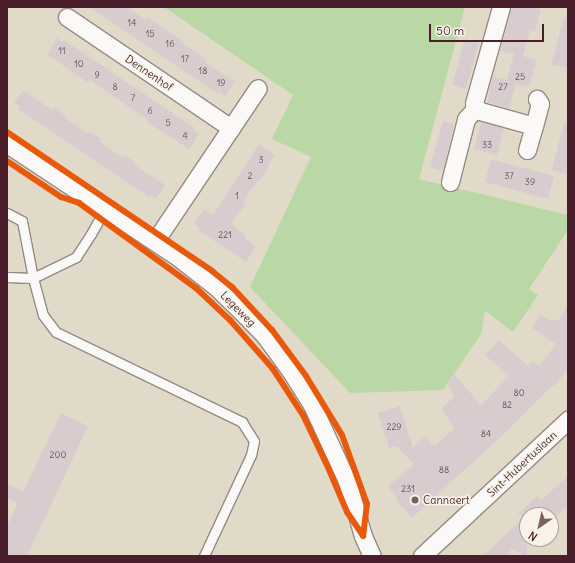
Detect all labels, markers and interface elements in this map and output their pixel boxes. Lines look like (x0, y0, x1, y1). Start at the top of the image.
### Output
scale bar (431, 16, 546, 42)
house number: 14 (128, 18, 136, 28)
text: 50 m (436, 23, 464, 38)
house number: 15 (146, 29, 154, 39)
house number: 16 (166, 39, 174, 49)
house number: 11 (58, 46, 66, 56)
street label: Dennenhof (123, 52, 175, 94)
house number: 17 (181, 54, 189, 64)
house number: 10 (74, 59, 84, 69)
house number: 18 (199, 66, 207, 76)
house number: 9 (94, 70, 100, 80)
house number: 25 (515, 72, 525, 82)
house number: 19 (217, 78, 225, 88)
house number: 8 (112, 82, 118, 92)
house number: 27 (498, 82, 508, 92)
house number: 7 (131, 93, 135, 103)
house number: 6 (147, 106, 153, 116)
house number: 5 (165, 118, 171, 128)
house number: 4 (182, 131, 188, 141)
house number: 33 (482, 140, 492, 150)
house number: 3 (258, 155, 264, 165)
house number: 2 (248, 171, 252, 181)
house number: 37 (504, 171, 514, 181)
house number: 39 (525, 177, 535, 187)
house number: 1 (235, 191, 239, 201)
house number: 221 (218, 230, 232, 240)
street label: Legeweg (218, 289, 258, 329)
house number: 80 (513, 388, 525, 398)
house number: 82 (502, 400, 512, 410)
house number: 229 (386, 422, 402, 432)
street label: Sint-Hubertuslaan (484, 428, 560, 500)
house number: 84 (481, 429, 491, 439)
house number: 200 (50, 450, 66, 460)
house number: 88 (439, 465, 449, 475)
house number: 231 (401, 484, 415, 494)
place label: Cannaert (423, 493, 470, 507)
marker: Cannaert (410, 495, 420, 505)
north arrow (519, 507, 559, 547)
text: N (526, 528, 540, 544)

